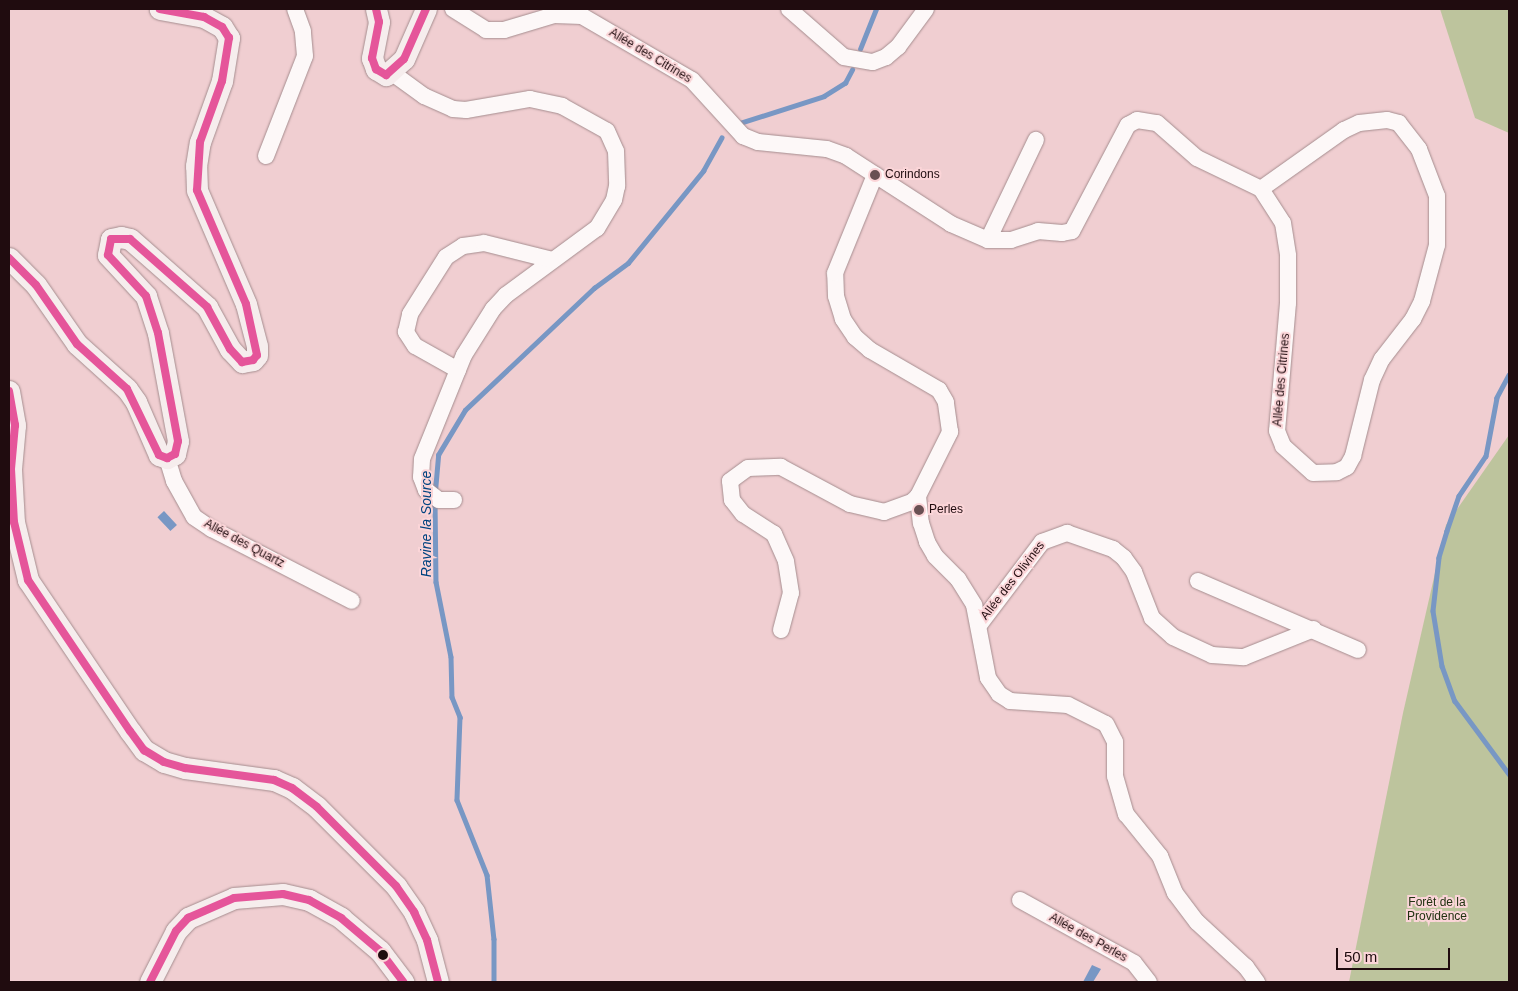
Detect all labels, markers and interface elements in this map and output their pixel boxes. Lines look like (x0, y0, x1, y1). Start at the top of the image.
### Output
street label: Allée des Citrines (606, 26, 694, 86)
place label: Corindons (885, 168, 940, 182)
marker: Corindons (869, 169, 881, 181)
street label: Allée des Citrines (1271, 333, 1293, 427)
water label: Ravine la Source (418, 471, 434, 577)
place label: Perles (929, 503, 963, 517)
marker: Perles (913, 504, 925, 516)
street label: Allée des Quartz (201, 517, 287, 571)
street label: Allée des Olivines (978, 539, 1048, 623)
park label: Forêt de la Providence (1407, 896, 1467, 924)
street label: Allée des Perles (1047, 911, 1129, 965)
scale bar (1338, 938, 1452, 970)
text: 50 m (1344, 948, 1377, 965)
unlabelled marker (378, 950, 388, 960)

